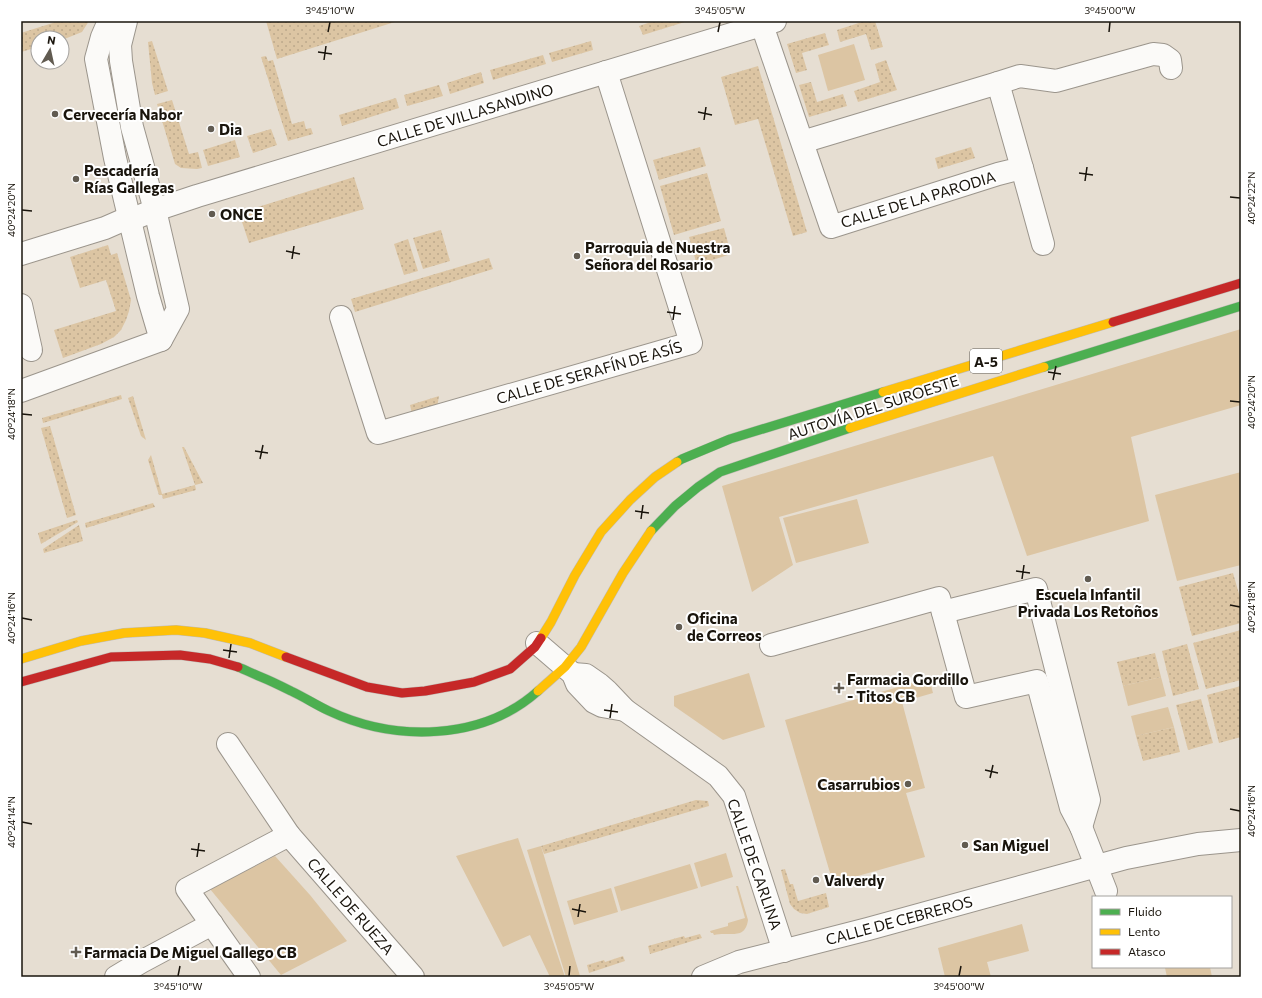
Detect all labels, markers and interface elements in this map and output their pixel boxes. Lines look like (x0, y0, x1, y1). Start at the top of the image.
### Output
text: 3°45'10"W (306, 4, 354, 16)
text: 3°45'05"W (695, 4, 745, 16)
text: 3°45'00"W (1084, 4, 1136, 16)
north arrow (30, 30, 70, 70)
text: N (47, 33, 57, 47)
street label: CALLE DE VILLASANDINO (375, 80, 555, 150)
place label: Cervecería Nabor (63, 105, 183, 123)
marker: Cervecería Nabor (50, 109, 60, 119)
place label: Dia (219, 120, 242, 138)
marker: Dia (206, 124, 216, 134)
place label: Pescadería Rías Gallegas (84, 161, 174, 196)
street label: CALLE DE LA PARODIA (838, 167, 998, 231)
text: 40°24'22"N (1245, 172, 1257, 224)
marker: Pescadería Rías Gallegas (71, 174, 81, 184)
text: 40°24'20"N (5, 183, 17, 237)
place label: ONCE (220, 205, 263, 223)
marker: ONCE (207, 209, 217, 219)
place label: Parroquia de Nuestra Señora del Rosario (585, 238, 731, 273)
marker: Parroquia de Nuestra Señora del Rosario (572, 251, 582, 261)
street label: CALLE DE SERAFÍN DE ASÍS (494, 336, 684, 407)
road number: A-5 (970, 349, 1002, 373)
street label: AUTOVÍA DEL SUROESTE (785, 370, 961, 443)
text: 40°24'20"N (1245, 375, 1257, 429)
text: 40°24'18"N (5, 388, 17, 440)
marker: Escuela Infantil Privada Los Retoños (1083, 574, 1093, 584)
text: 40°24'18"N (1245, 581, 1257, 633)
place label: Escuela Infantil Privada Los Retoños (1018, 585, 1158, 620)
text: 40°24'16"N (5, 592, 17, 644)
place label: Oficina de Correos (687, 609, 762, 644)
marker: Oficina de Correos (674, 622, 684, 632)
place label: Farmacia Gordillo - Titos CB (847, 670, 969, 705)
marker: Farmacia Gordillo - Titos CB (834, 683, 844, 693)
place label: Casarrubios (817, 775, 900, 793)
marker: Casarrubios (903, 779, 913, 789)
text: 40°24'16"N (1245, 785, 1257, 837)
text: 40°24'14"N (5, 796, 17, 848)
street label: CALLE DE CARLINA (724, 796, 786, 932)
place label: San Miguel (973, 836, 1049, 854)
marker: San Miguel (960, 840, 970, 850)
street label: CALLE DE RUEZA (304, 854, 398, 958)
place label: Valverdy (824, 871, 885, 889)
marker: Valverdy (811, 875, 821, 885)
street label: CALLE DE CEBREROS (824, 892, 974, 948)
legend (1092, 896, 1232, 968)
text: Fluido (1128, 904, 1162, 918)
text: Lento (1128, 924, 1160, 938)
place label: Farmacia De Miguel Gallego CB (84, 943, 297, 961)
text: Atasco (1128, 944, 1166, 958)
marker: Farmacia De Miguel Gallego CB (71, 947, 81, 957)
text: 3°45'10"W (154, 980, 202, 992)
text: 3°45'05"W (544, 980, 594, 992)
text: 3°45'00"W (933, 980, 985, 992)

